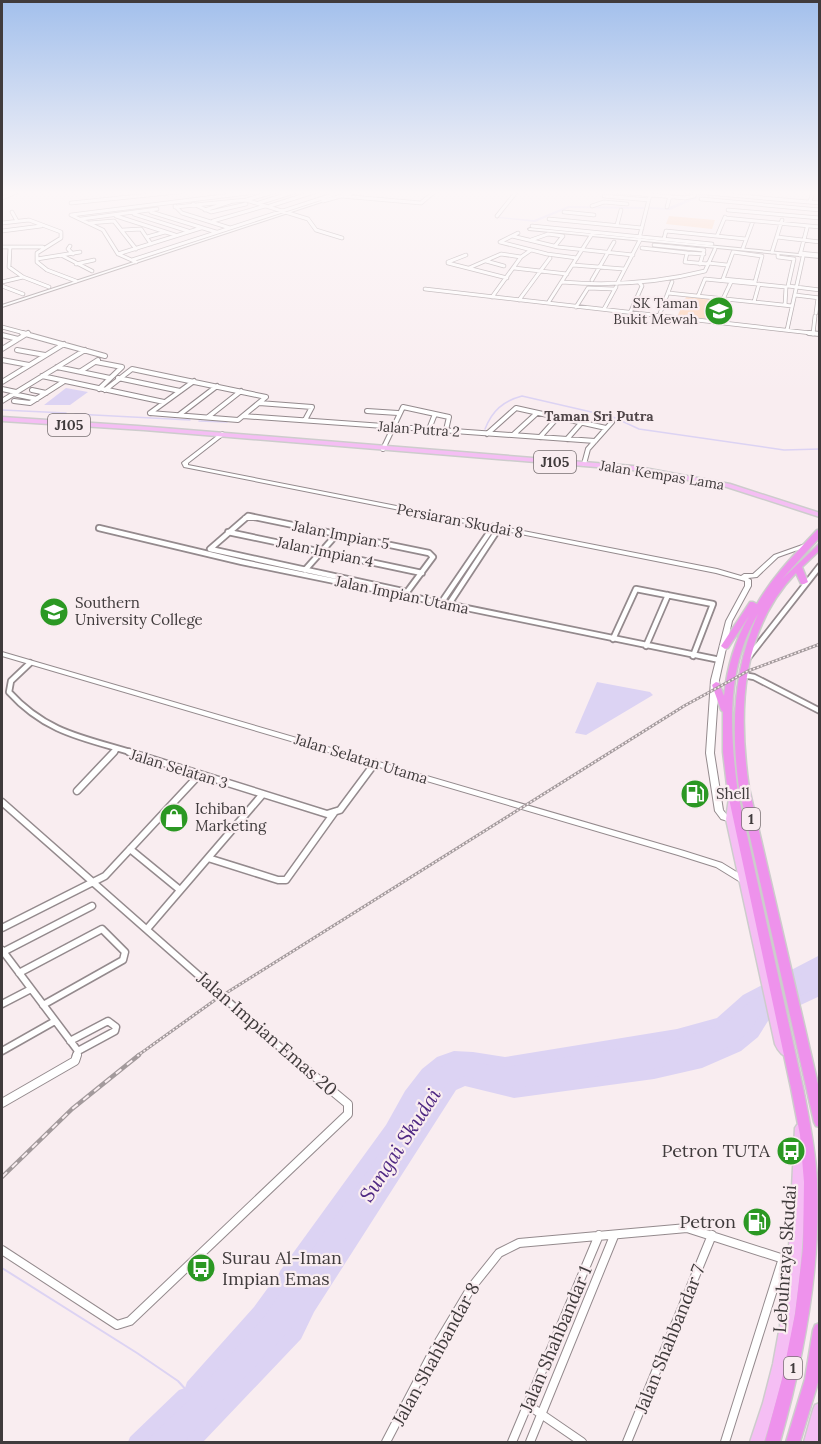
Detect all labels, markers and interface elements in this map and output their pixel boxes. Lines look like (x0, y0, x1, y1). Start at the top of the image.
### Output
place label: SK Taman Bukit Mewah (613, 294, 698, 328)
school or university icon: SK Taman Bukit Mewah (703, 295, 735, 327)
district label: Taman Sri Putra (544, 407, 654, 425)
road number: J105 (48, 414, 90, 436)
street label: Jalan Putra 2 (376, 417, 461, 441)
road number: J105 (534, 451, 576, 473)
street label: Jalan Kempas Lama (597, 456, 726, 494)
street label: Persiaran Skudai 8 (395, 499, 525, 542)
street label: Jalan Impian 5 (290, 516, 391, 553)
street label: Jalan Impian 4 (274, 532, 375, 571)
street label: Jalan Impian Utama (333, 571, 471, 618)
place label: Southern University College (75, 593, 203, 629)
school or university icon: Southern University College (38, 596, 70, 628)
street label: Jalan Selatan Utama (291, 729, 431, 788)
street label: Jalan Selatan 3 (127, 744, 230, 792)
fuel station icon: Shell (679, 778, 711, 810)
place label: Shell (716, 784, 750, 803)
place label: Ichiban Marketing (195, 799, 267, 835)
shop icon: Ichiban Marketing (158, 802, 190, 834)
road number: 1 (742, 808, 760, 830)
street label: Jalan Impian Emas 20 (192, 966, 342, 1101)
water label: Sungai Skudai (354, 1083, 446, 1206)
bus stop icon: Petron TUTA (775, 1135, 807, 1167)
place label: Petron TUTA (661, 1139, 771, 1162)
street label: Lebuhraya Skudai (768, 1184, 801, 1334)
fuel station icon: Petron (741, 1206, 773, 1238)
place label: Petron (680, 1210, 736, 1233)
place label: Surau Al-Iman Impian Emas (222, 1246, 342, 1290)
bus stop icon: Surau Al-Iman Impian Emas (185, 1252, 217, 1284)
street label: Jalan Shahbandar 7 (629, 1261, 710, 1417)
street label: Jalan Shahbandar 1 (514, 1262, 597, 1416)
street label: Jalan Shahbandar 8 (386, 1278, 484, 1430)
road number: 1 (784, 1357, 802, 1379)

